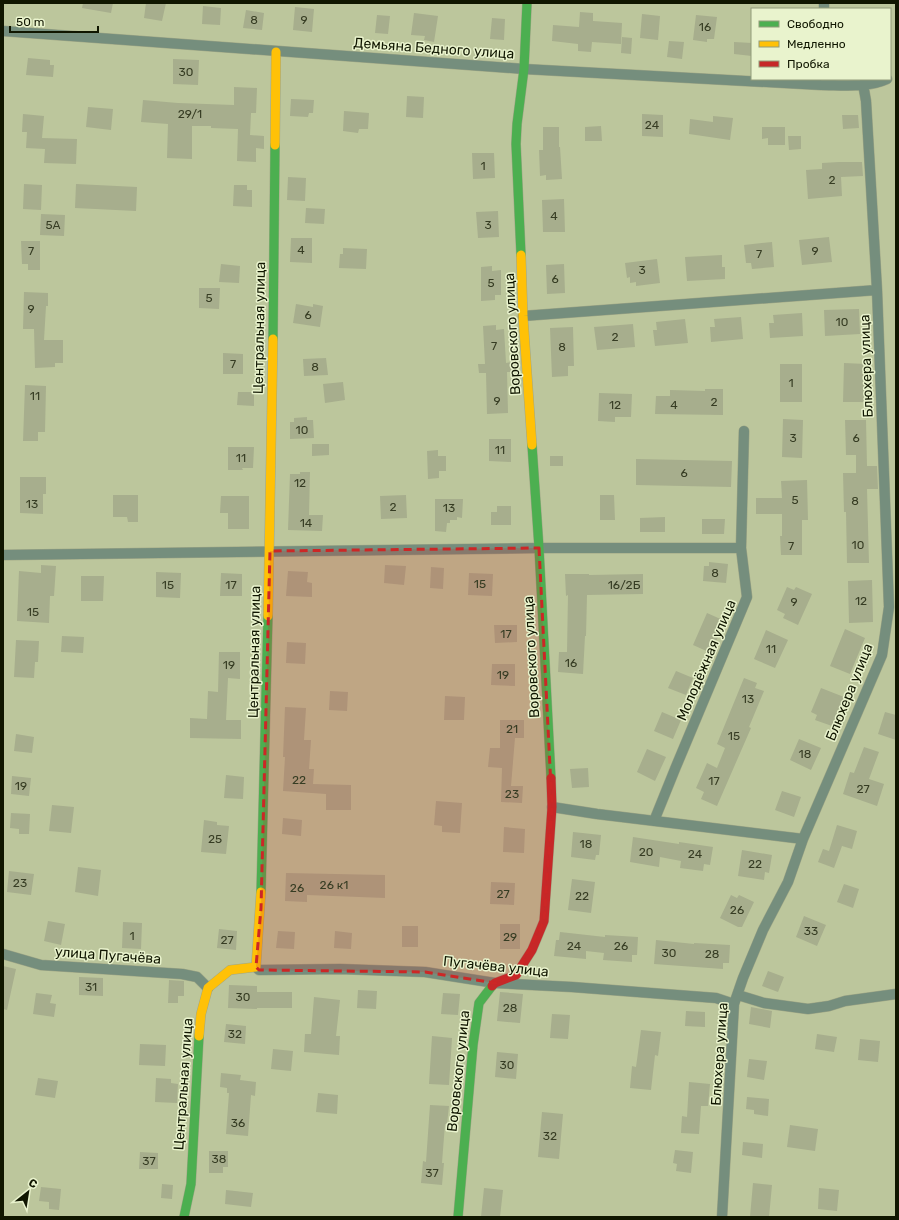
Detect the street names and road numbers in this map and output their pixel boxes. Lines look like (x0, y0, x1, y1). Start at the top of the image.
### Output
street label: Демьяна Бедного улица (353, 34, 515, 63)
street label: Центральная улица (250, 262, 269, 394)
street label: Воровского улица (501, 273, 524, 395)
street label: Блюхера улица (856, 314, 877, 418)
street label: Центральная улица (245, 586, 264, 718)
street label: Воровского улица (520, 596, 543, 718)
street label: Молодёжная улица (673, 597, 740, 723)
street label: Блюхера улица (822, 641, 877, 743)
street label: улица Пугачёва (54, 943, 162, 968)
street label: Пугачёва улица (442, 952, 550, 981)
street label: Блюхера улица (707, 1002, 732, 1106)
street label: Воровского улица (444, 1009, 473, 1133)
street label: Центральная улица (170, 1017, 197, 1151)

